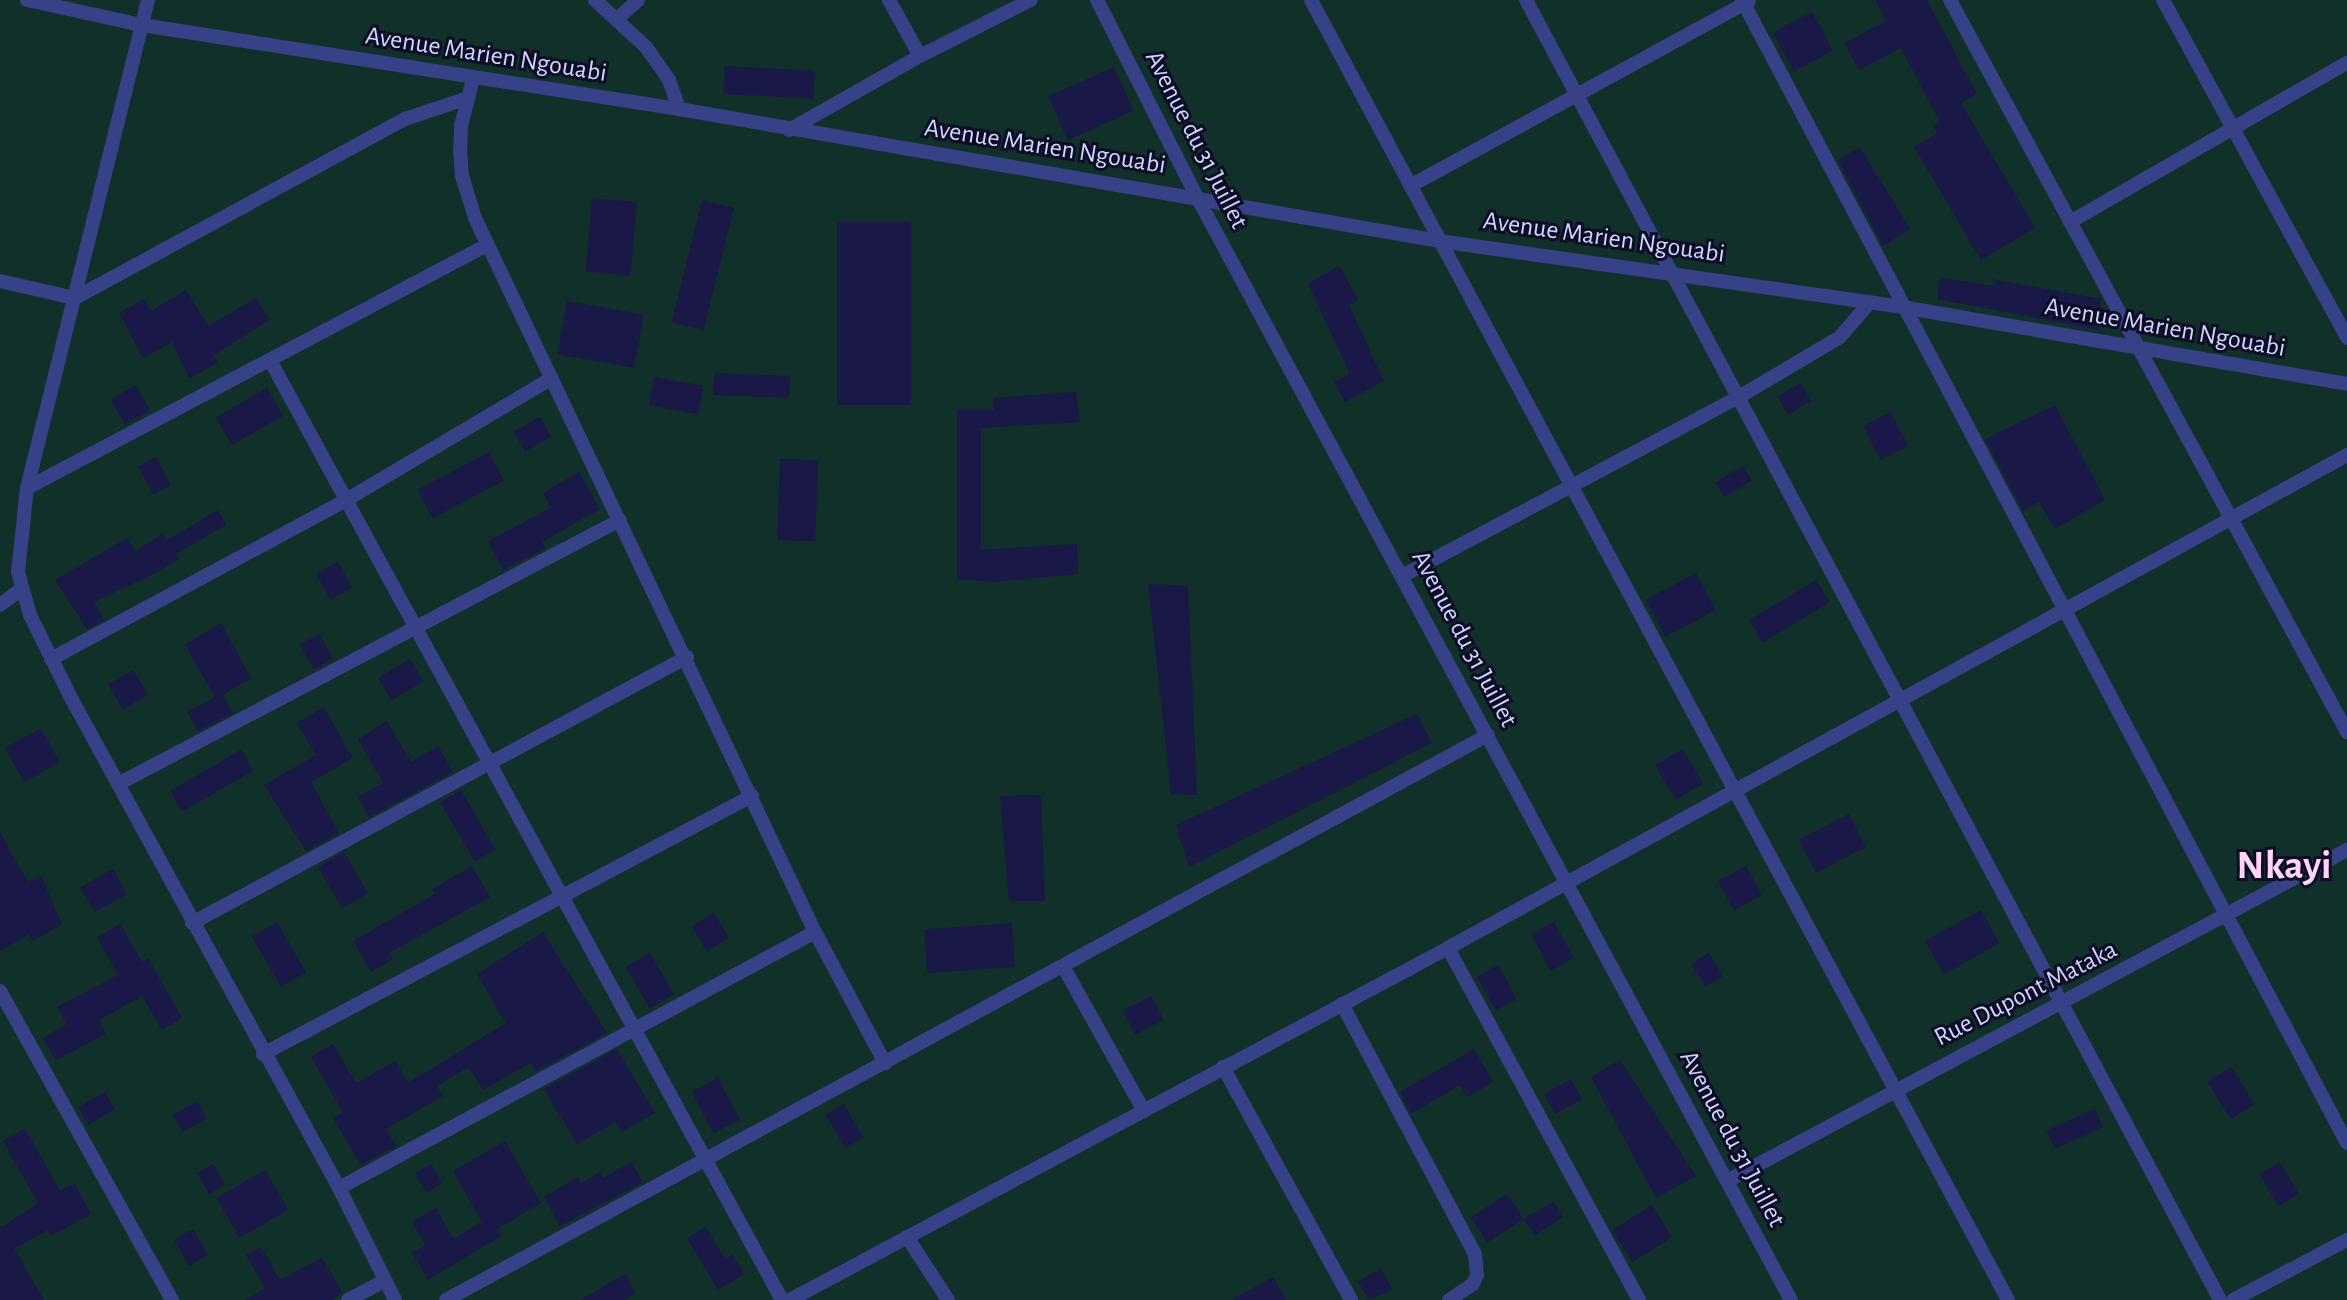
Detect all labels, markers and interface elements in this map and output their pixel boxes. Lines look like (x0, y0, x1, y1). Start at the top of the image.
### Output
street label: Avenue Marien Ngouabi (363, 21, 609, 89)
street label: Avenue du 31 Juillet (1138, 46, 1254, 234)
street label: Avenue Marien Ngouabi (922, 113, 1168, 181)
street label: Avenue Marien Ngouabi (1481, 206, 1727, 270)
street label: Avenue Marien Ngouabi (2042, 291, 2288, 365)
street label: Avenue du 31 Juillet (1404, 545, 1524, 733)
district label: Nkayi (2237, 842, 2331, 890)
street label: Rue Dupont Mataka (1929, 934, 2123, 1054)
street label: Avenue du 31 Juillet (1672, 1045, 1792, 1233)

